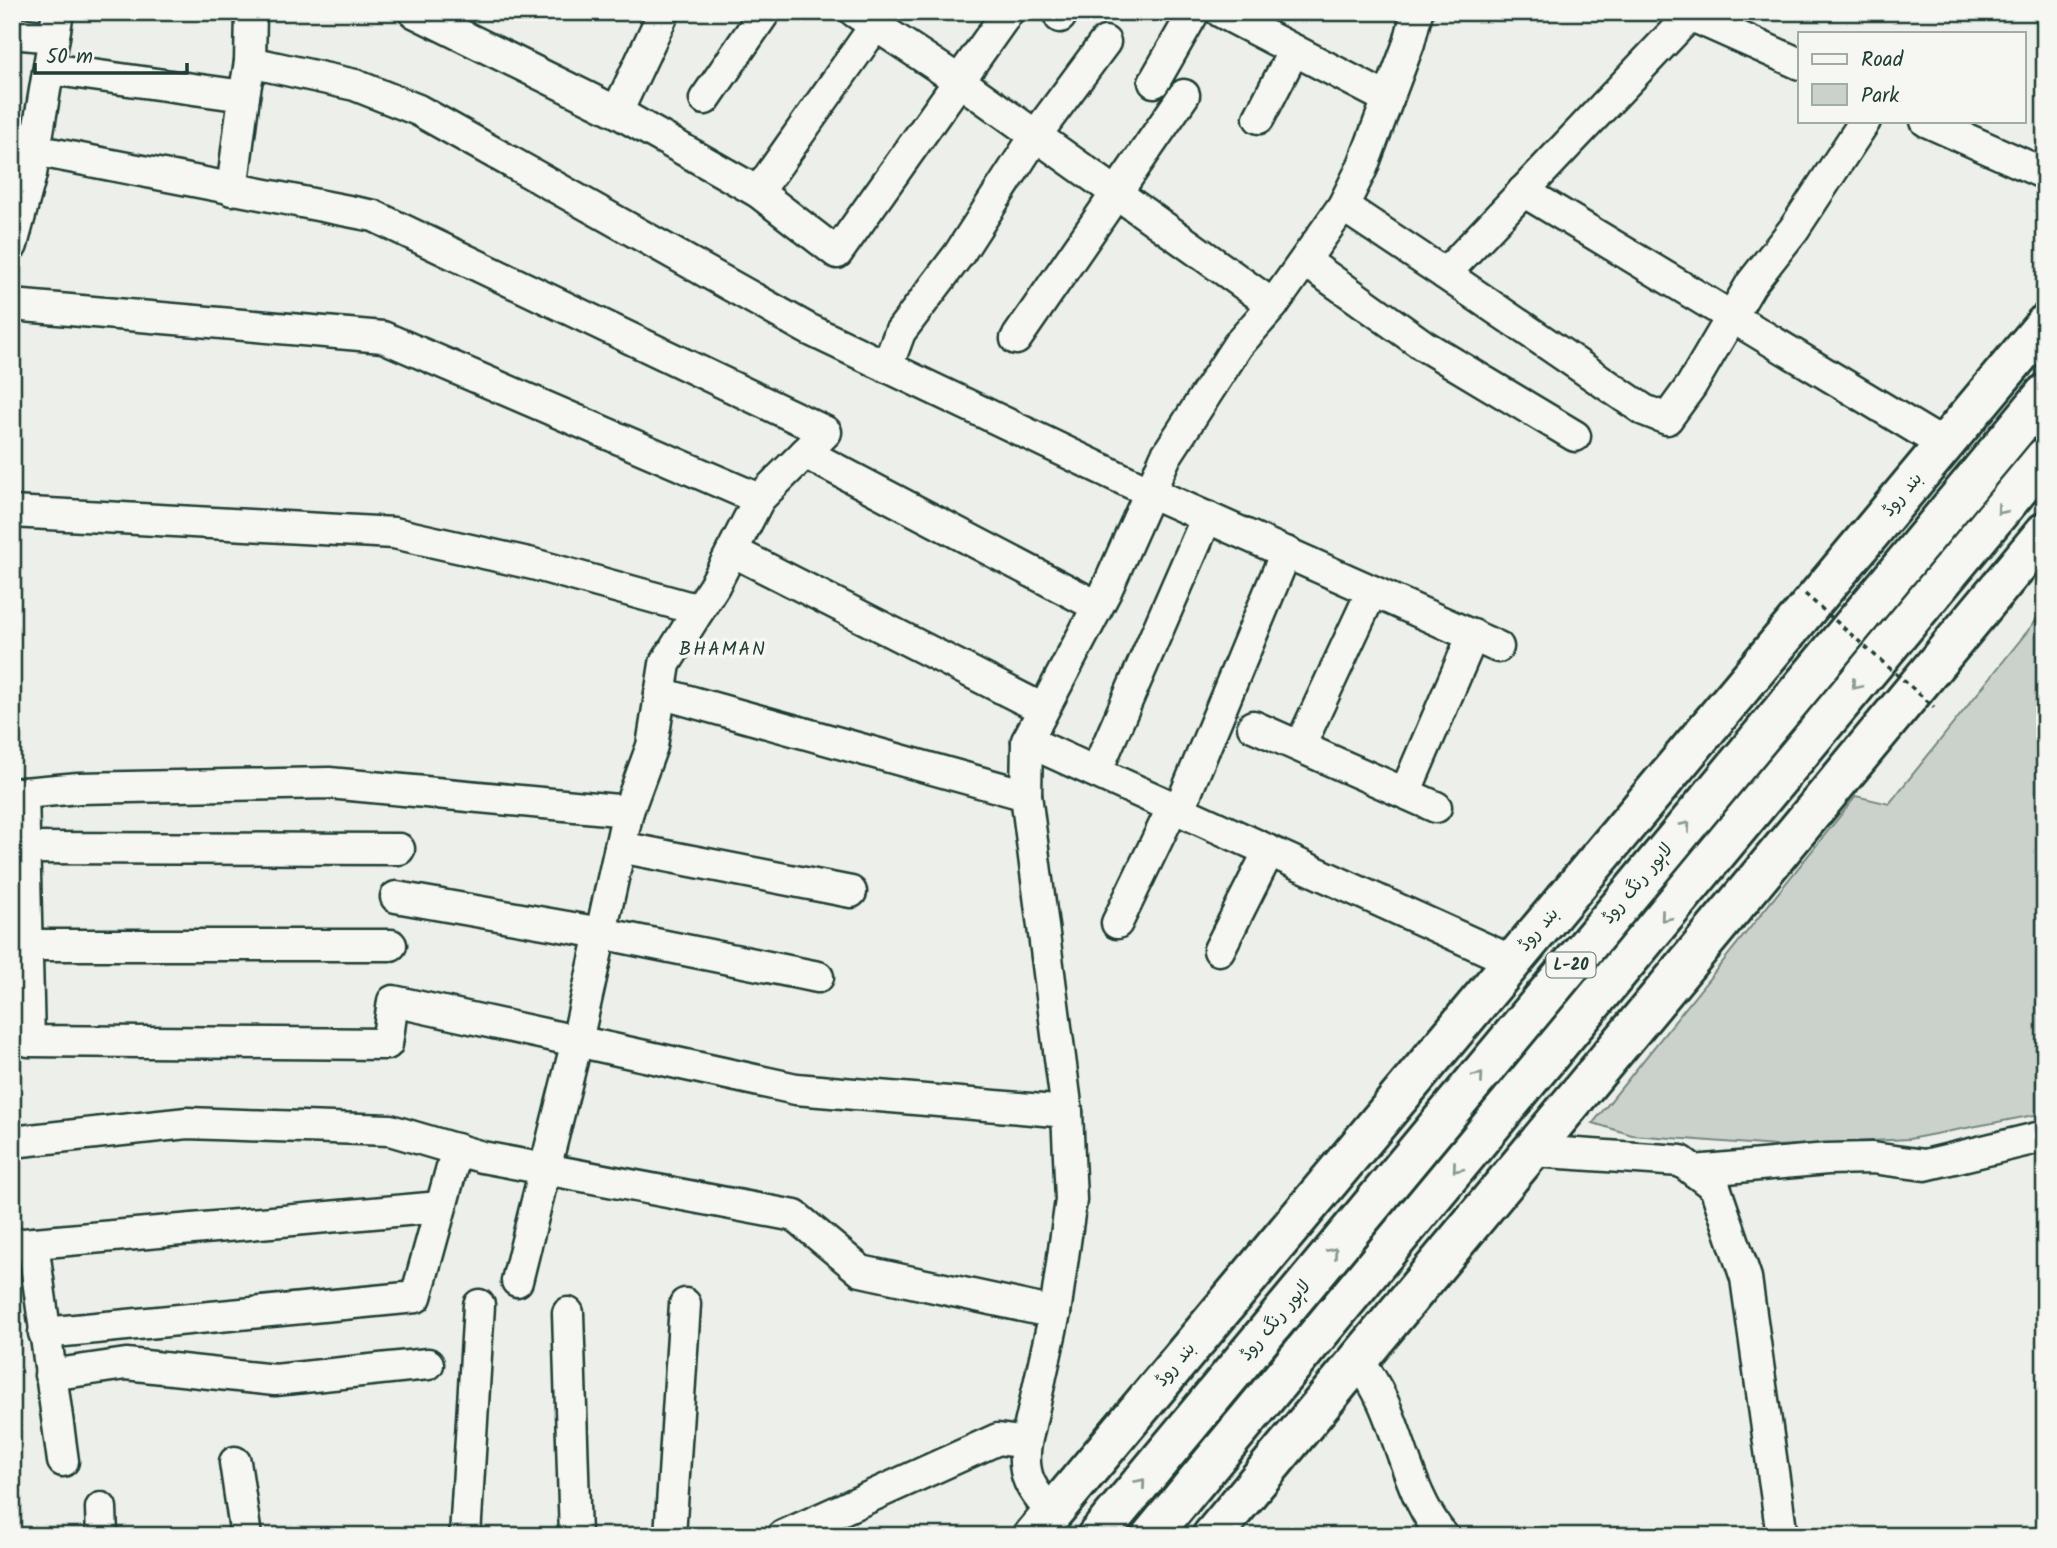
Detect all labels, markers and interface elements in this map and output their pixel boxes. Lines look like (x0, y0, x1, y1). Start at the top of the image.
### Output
scale bar (35, 32, 187, 76)
legend (1798, 32, 2025, 122)
text: 50 m (46, 41, 93, 74)
text: Road (1861, 44, 1904, 77)
text: Park (1861, 80, 1899, 113)
street label: بند روڈ (1876, 466, 1930, 524)
one-way arrow (1997, 501, 2009, 514)
district label: BHAMAN (679, 635, 767, 665)
one-way arrow (1852, 677, 1865, 690)
one-way arrow (1678, 822, 1691, 834)
street label: لاہور رنگ روڈ (1595, 837, 1681, 931)
street label: بند روڈ (1511, 901, 1567, 959)
one-way arrow (1660, 909, 1673, 922)
road number: L-20 (1546, 953, 1596, 978)
one-way arrow (1470, 1072, 1483, 1084)
one-way arrow (1453, 1160, 1466, 1172)
one-way arrow (1325, 1247, 1337, 1260)
street label: لاہور رنگ روڈ (1233, 1274, 1319, 1368)
street label: بند روڈ (1149, 1336, 1203, 1394)
one-way arrow (1133, 1479, 1145, 1492)

